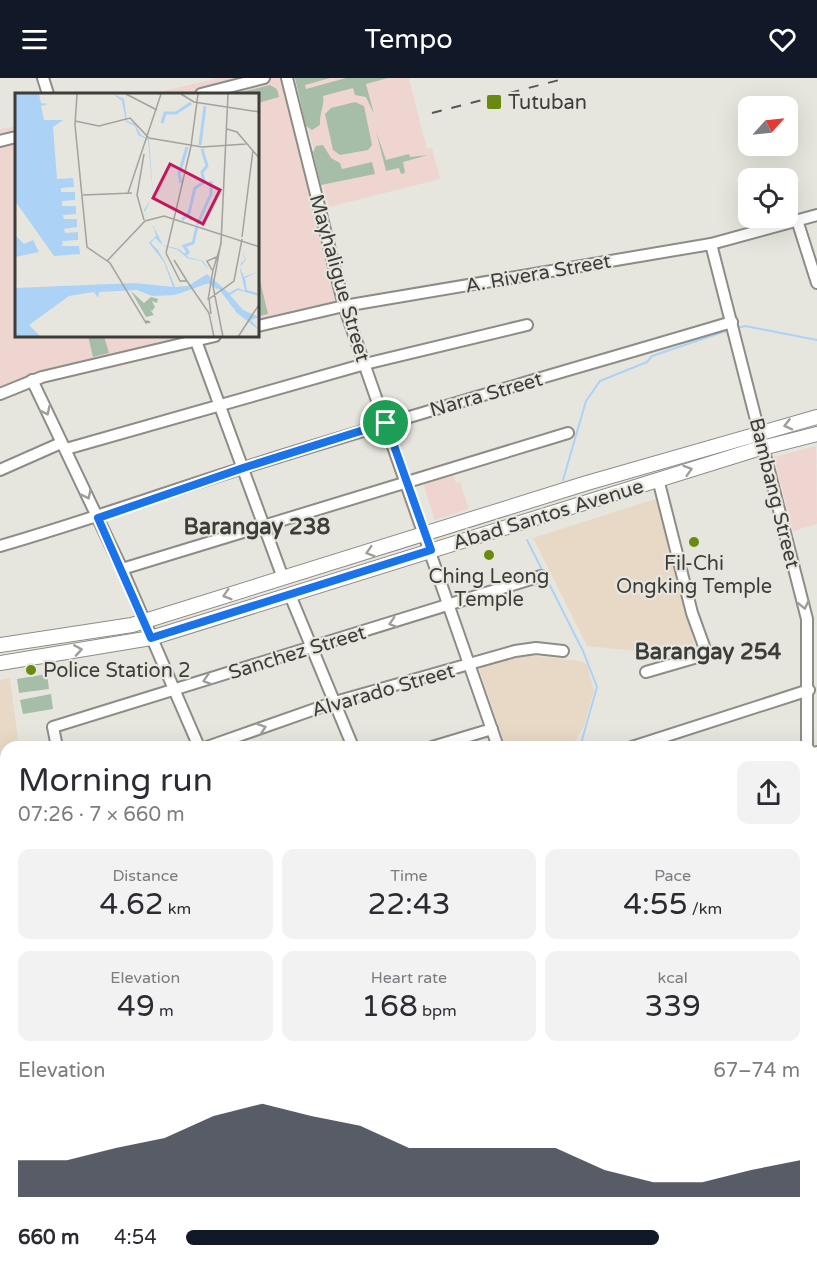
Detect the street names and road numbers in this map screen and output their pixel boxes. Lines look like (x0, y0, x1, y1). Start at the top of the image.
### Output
street label: Mayhaligue Street (304, 192, 375, 365)
street label: A. Rivera Street (463, 249, 613, 299)
street label: Narra Street (427, 367, 546, 423)
street label: Bambang Street (744, 415, 804, 571)
street label: Abad Santos Avenue (450, 475, 646, 555)
street label: Sanchez Street (226, 621, 369, 685)
street label: Alvarado Street (309, 659, 458, 723)

